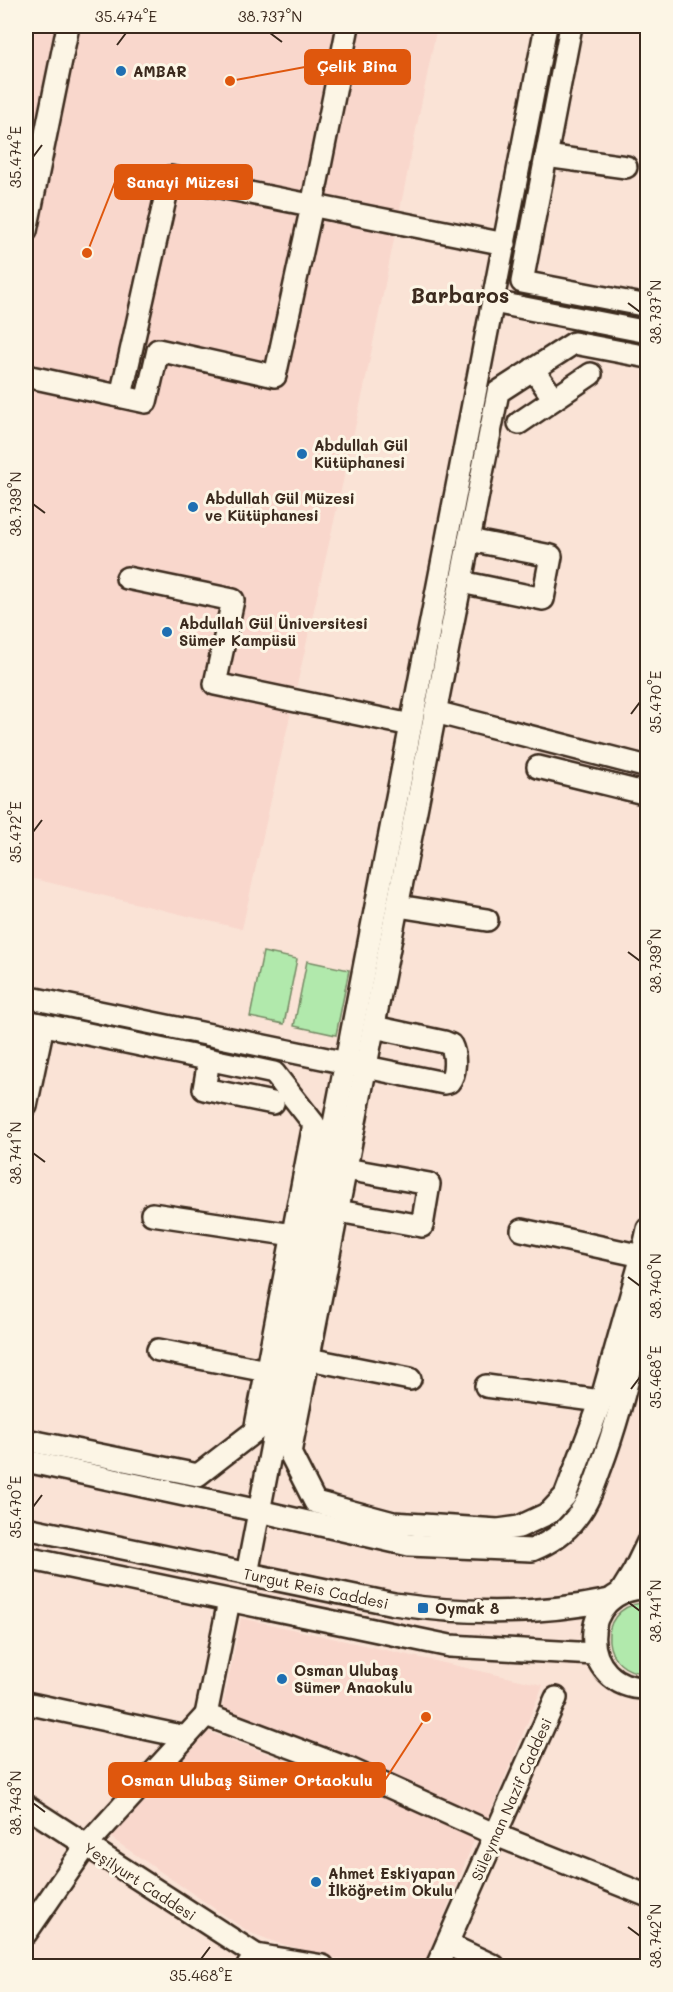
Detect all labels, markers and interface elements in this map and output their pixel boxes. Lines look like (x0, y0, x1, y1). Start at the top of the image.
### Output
text: 35.474°E (95, 6, 158, 26)
text: 38.737°N (238, 6, 302, 26)
callout: Çelik Bina (305, 50, 410, 84)
text: Çelik Bina (317, 55, 398, 76)
place label: AMBAR (133, 61, 187, 81)
marker: AMBAR (114, 64, 128, 78)
text: 35.474°E (5, 125, 25, 188)
callout: Sanayi Müzesi (115, 165, 252, 199)
text: Sanayi Müzesi (127, 171, 239, 192)
text: 38.737°N (645, 280, 665, 344)
district label: Barbaros (411, 281, 509, 308)
place label: Abdullah Gül Kütüphanesi (314, 435, 408, 472)
marker: Abdullah Gül Kütüphanesi (295, 447, 309, 461)
text: 38.739°N (5, 471, 25, 537)
place label: Abdullah Gül Müzesi ve Kütüphanesi (205, 488, 355, 525)
marker: Abdullah Gül Müzesi ve Kütüphanesi (186, 500, 200, 514)
place label: Abdullah Gül Üniversitesi Sümer Kampüsü (179, 613, 368, 650)
marker: Abdullah Gül Üniversitesi Sümer Kampüsü (160, 625, 174, 639)
text: 35.470°E (645, 670, 665, 733)
text: 35.472°E (5, 801, 25, 863)
text: 38.739°N (645, 928, 665, 994)
text: 38.741°N (5, 1121, 25, 1185)
text: 38.740°N (645, 1253, 665, 1319)
text: 35.468°E (645, 1345, 665, 1409)
text: 35.470°E (5, 1475, 25, 1538)
street label: Turgut Reis Caddesi (241, 1563, 391, 1613)
text: 38.741°N (645, 1579, 665, 1643)
place label: Oymak 8 (435, 1598, 499, 1618)
marker: Oymak 8 (416, 1601, 430, 1615)
place label: Osman Ulubaş Sümer Anaokulu (294, 1660, 413, 1697)
marker: Osman Ulubaş Sümer Anaokulu (275, 1672, 289, 1686)
street label: Süleyman Nazif Caddesi (466, 1714, 556, 1884)
callout: Osman Ulubaş Sümer Ortaokulu (109, 1763, 385, 1797)
text: Osman Ulubaş Sümer Ortaokulu (121, 1769, 373, 1791)
text: 38.743°N (5, 1770, 25, 1836)
street label: Yeşilyurt Caddesi (80, 1837, 200, 1925)
place label: Ahmet Eskiyapan İlköğretim Okulu (328, 1863, 455, 1900)
marker: Ahmet Eskiyapan İlköğretim Okulu (309, 1875, 323, 1889)
text: 38.742°N (645, 1904, 665, 1968)
text: 35.468°E (169, 1965, 233, 1985)

